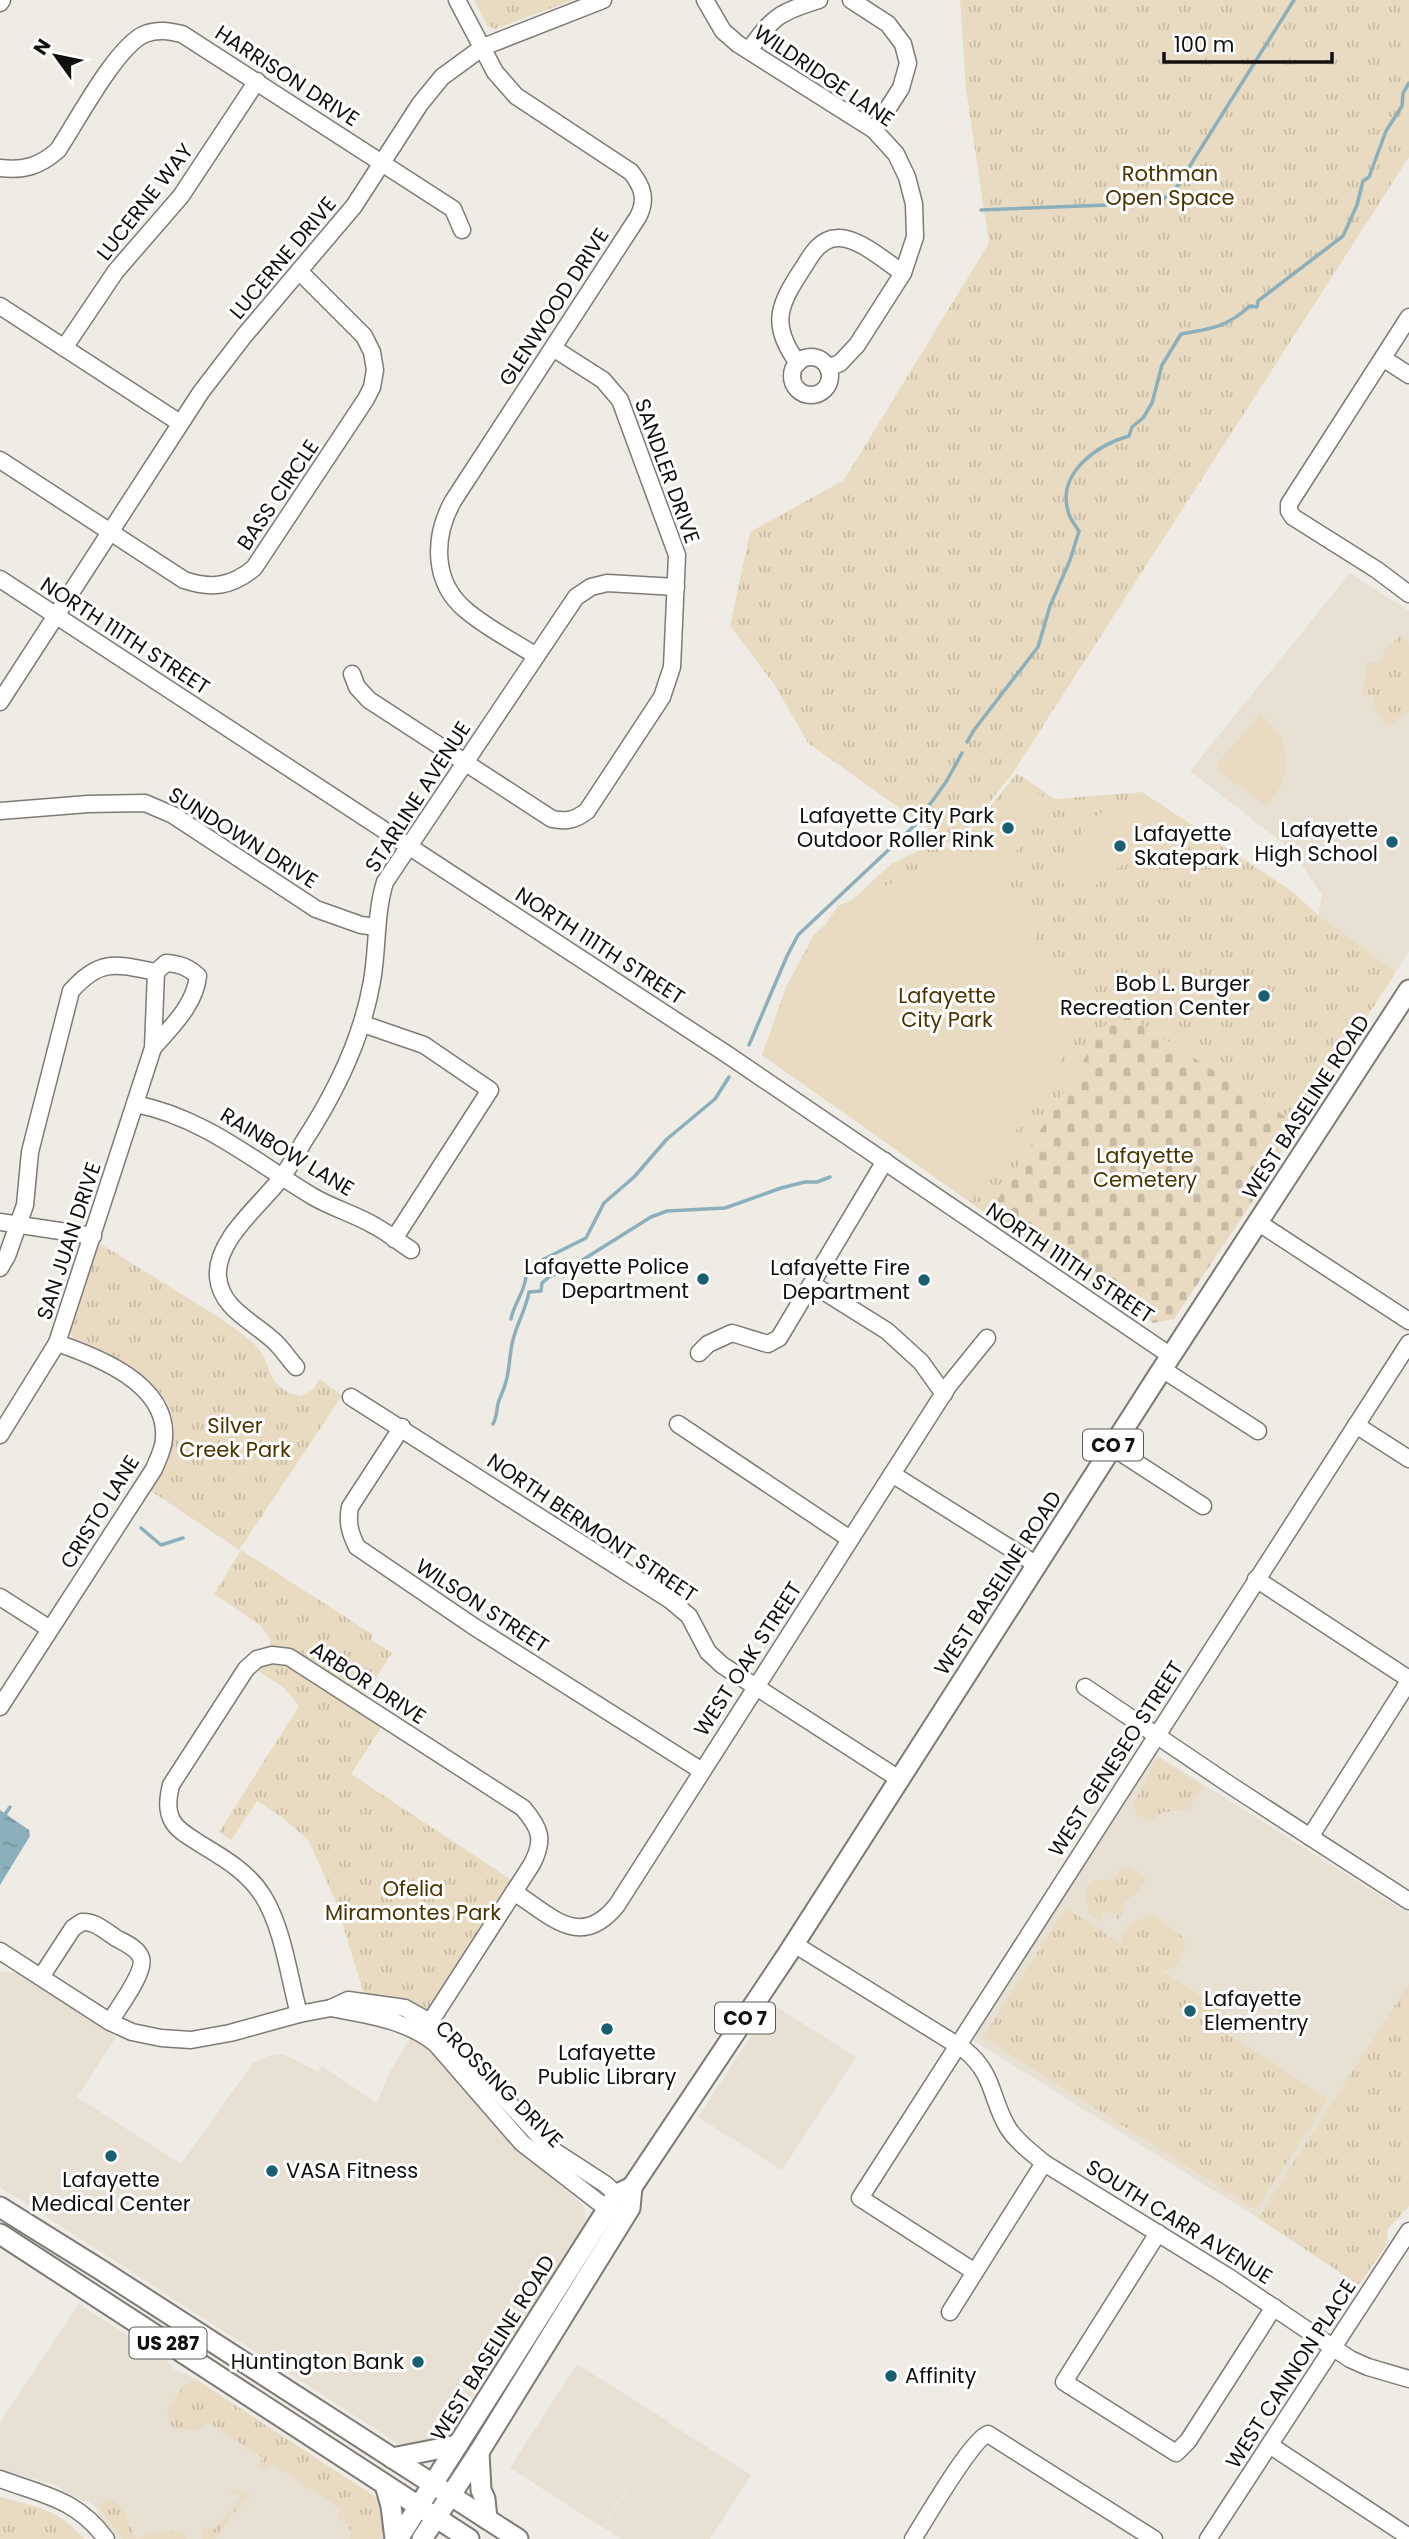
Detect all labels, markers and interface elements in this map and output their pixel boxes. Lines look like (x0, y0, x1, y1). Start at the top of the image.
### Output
street label: HARRISON DRIVE (210, 18, 365, 133)
street label: WILDRIDGE LANE (748, 18, 900, 133)
north arrow (21, 21, 91, 91)
scale bar (1164, 21, 1332, 65)
text: 100 m (1174, 30, 1234, 59)
text: N (27, 34, 57, 60)
street label: LUCERNE WAY (90, 137, 199, 266)
park label: Rothman Open Space (1105, 159, 1235, 212)
street label: LUCERNE DRIVE (223, 190, 343, 325)
street label: GLENWOOD DRIVE (492, 222, 615, 391)
street label: SANDLER DRIVE (628, 394, 707, 547)
street label: BASS CIRCLE (230, 434, 325, 556)
street label: NORTH 111TH STREET (35, 570, 216, 701)
street label: STARLINE AVENUE (358, 716, 477, 878)
street label: SUNDOWN DRIVE (163, 780, 324, 895)
place label: Lafayette City Park Outdoor Roller Rink (797, 801, 994, 854)
place label: Lafayette High School (1254, 815, 1378, 868)
place label: Lafayette Skatepark (1134, 819, 1239, 872)
marker: Lafayette City Park Outdoor Roller Rink (1000, 820, 1016, 836)
marker: Lafayette High School (1384, 834, 1400, 850)
marker: Lafayette Skatepark (1112, 838, 1128, 854)
street label: NORTH 111TH STREET (510, 880, 691, 1011)
place label: Bob L. Burger Recreation Center (1060, 969, 1250, 1022)
park label: Lafayette City Park (898, 981, 996, 1034)
marker: Bob L. Burger Recreation Center (1256, 988, 1272, 1004)
street label: WEST BASELINE ROAD (1235, 1009, 1376, 1205)
street label: RAINBOW LANE (215, 1100, 359, 1203)
park label: Lafayette Cemetery (1093, 1141, 1197, 1194)
street label: SAN JUAN DRIVE (29, 1158, 108, 1324)
street label: NORTH 111TH STREET (981, 1196, 1160, 1330)
place label: Lafayette Police Department (524, 1252, 689, 1305)
place label: Lafayette Fire Department (770, 1253, 910, 1306)
marker: Lafayette Police Department (695, 1271, 711, 1287)
marker: Lafayette Fire Department (916, 1272, 932, 1288)
park label: Silver Creek Park (179, 1411, 291, 1464)
road number: CO 7 (1083, 1429, 1143, 1460)
street label: NORTH BERMONT STREET (482, 1446, 703, 1609)
street label: CRISTO LANE (53, 1449, 146, 1574)
street label: WEST BASELINE ROAD (927, 1485, 1068, 1681)
street label: WILSON STREET (410, 1552, 554, 1659)
street label: WEST OAK STREET (687, 1576, 808, 1742)
street label: ARBOR DRIVE (305, 1634, 432, 1731)
street label: WEST GENESEO STREET (1041, 1655, 1190, 1862)
park label: Ofelia Miramontes Park (325, 1874, 501, 1927)
place label: Lafayette Elementry (1204, 1984, 1309, 2037)
road number: CO 7 (715, 2002, 775, 2034)
marker: Lafayette Elementry (1182, 2003, 1198, 2019)
street label: CROSSING DRIVE (429, 2013, 570, 2154)
marker: Lafayette Public Library (599, 2021, 615, 2037)
place label: Lafayette Public Library (538, 2038, 676, 2091)
marker: Lafayette Medical Center (103, 2148, 119, 2164)
street label: SOUTH CARR AVENUE (1080, 2152, 1278, 2291)
place label: VASA Fitness (286, 2156, 418, 2185)
marker: VASA Fitness (264, 2163, 280, 2179)
place label: Lafayette Medical Center (31, 2165, 191, 2218)
street label: WEST BASELINE ROAD (423, 2249, 562, 2446)
street label: WEST CANNON PLACE (1219, 2274, 1363, 2474)
road number: US 287 (130, 2328, 206, 2358)
place label: Huntington Bank (231, 2347, 404, 2376)
marker: Huntington Bank (410, 2354, 426, 2370)
place label: Affinity (905, 2361, 976, 2390)
marker: Affinity (883, 2368, 899, 2384)

